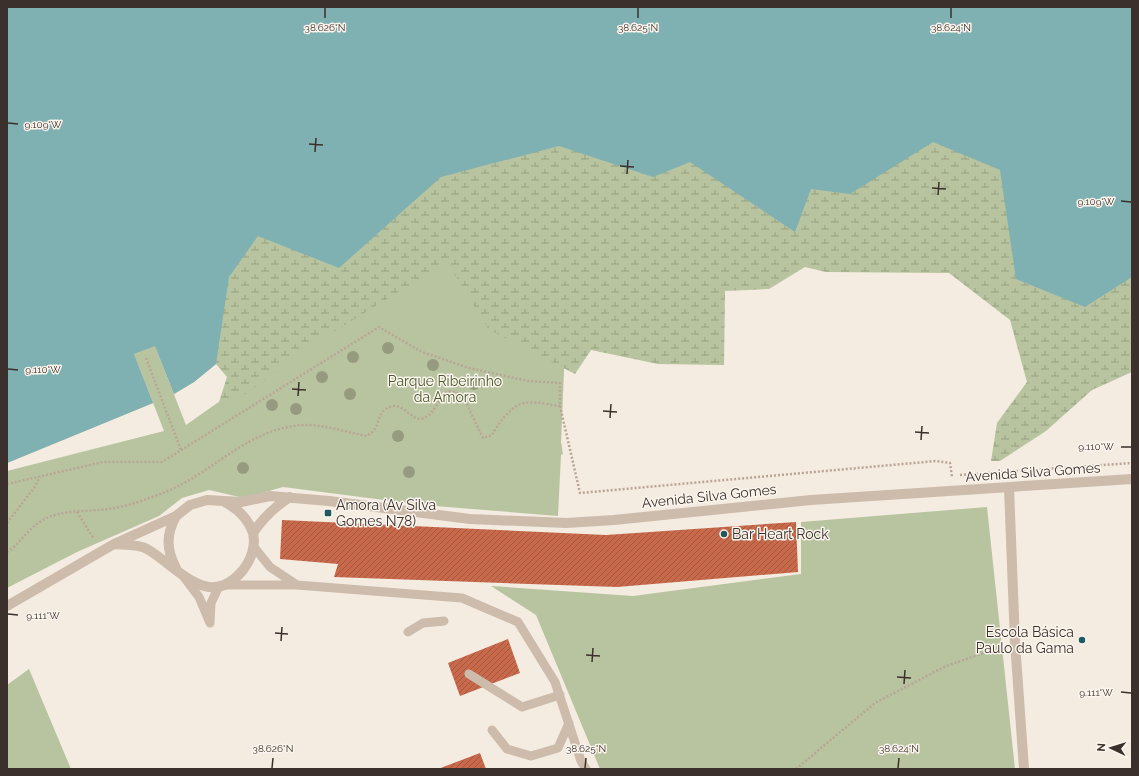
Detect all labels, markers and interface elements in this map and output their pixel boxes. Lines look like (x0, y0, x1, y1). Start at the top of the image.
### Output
text: 38.626°N (305, 22, 345, 33)
text: 38.625°N (618, 22, 658, 33)
text: 38.624°N (931, 22, 971, 33)
text: 9.109°W (25, 119, 62, 130)
text: 9.109°W (1078, 196, 1115, 207)
text: 9.110°W (25, 364, 61, 375)
park label: Parque Ribeirinho da Amora (388, 373, 502, 405)
text: 9.110°W (1078, 441, 1114, 452)
street label: Avenida Silva Gomes (965, 459, 1101, 485)
street label: Avenida Silva Gomes (641, 481, 777, 511)
place label: Amora (Av Silva Gomes N78) (336, 497, 436, 529)
marker: Amora (Av Silva Gomes N78) (323, 508, 333, 518)
place label: Bar Heart Rock (732, 526, 829, 542)
marker: Bar Heart Rock (719, 529, 729, 539)
text: 9.111°W (26, 610, 60, 621)
place label: Escola Básica Paulo da Gama (976, 624, 1074, 656)
marker: Escola Básica Paulo da Gama (1077, 635, 1087, 645)
text: 9.111°W (1079, 687, 1113, 698)
north arrow (1091, 728, 1131, 768)
text: 38.626°N (253, 743, 293, 754)
text: 38.625°N (566, 743, 606, 754)
text: 38.624°N (879, 743, 919, 754)
text: N (1095, 743, 1108, 752)

